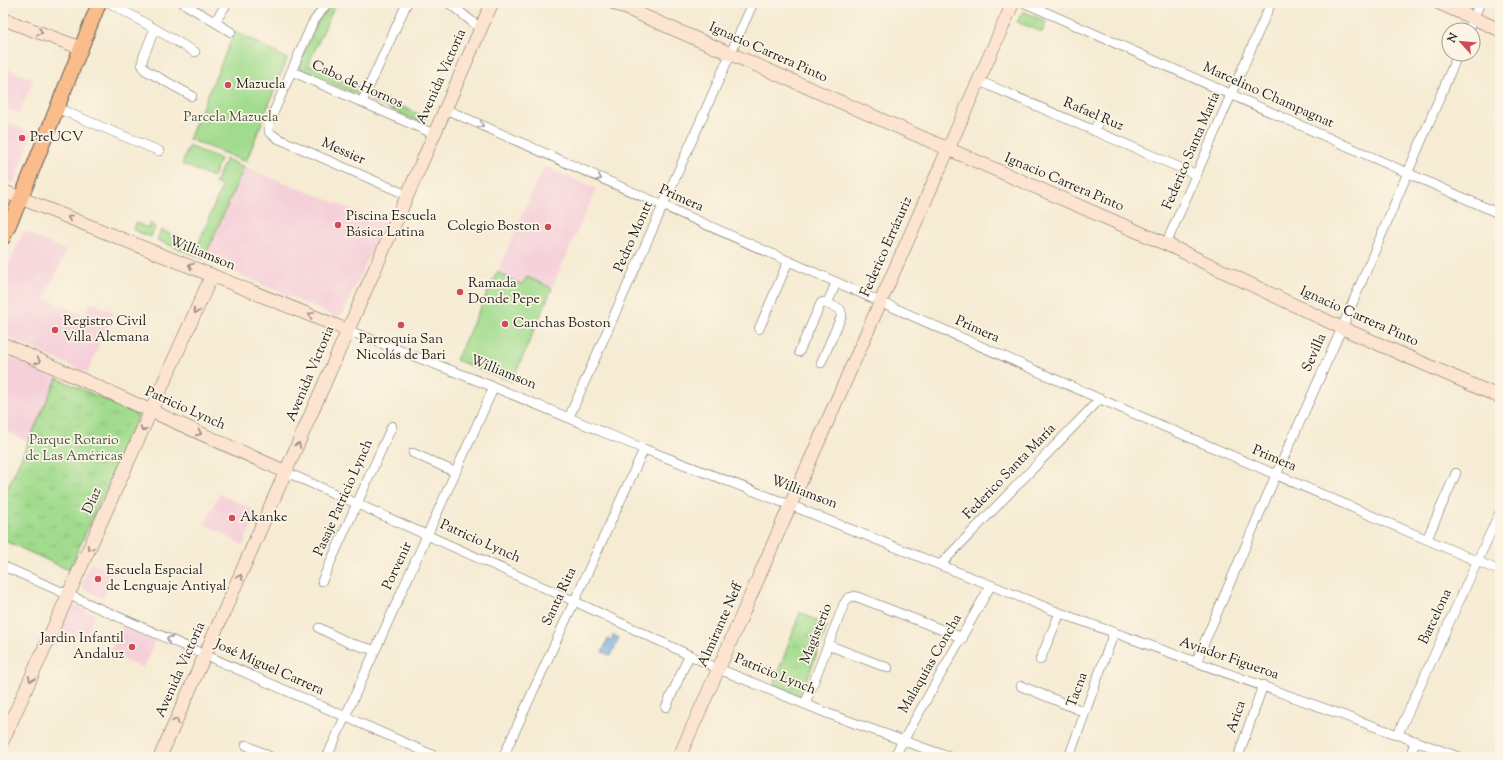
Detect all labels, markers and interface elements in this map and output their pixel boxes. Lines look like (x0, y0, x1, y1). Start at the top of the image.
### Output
street label: Ignacio Carrera Pinto (705, 18, 831, 88)
north arrow (1441, 22, 1481, 62)
street label: Avenida Victoria (412, 26, 472, 128)
one-way arrow (36, 28, 43, 36)
text: N (1443, 30, 1462, 46)
street label: Cabo de Hornos (308, 56, 406, 114)
street label: Marcelino Champagnat (1199, 58, 1337, 134)
place label: Mazuela (236, 75, 286, 95)
marker: Mazuela (223, 80, 233, 90)
street label: Federico Santa María (1158, 88, 1226, 213)
street label: Rafael Ruz (1060, 93, 1126, 137)
park label: Parcela Mazuela (184, 108, 279, 128)
one-way arrow (476, 120, 484, 128)
place label: PreUCV (30, 128, 84, 148)
marker: PreUCV (17, 133, 27, 143)
street label: Messier (318, 134, 369, 171)
street label: Ignacio Carrera Pinto (1001, 149, 1127, 217)
one-way arrow (595, 173, 603, 181)
street label: Primera (656, 180, 707, 218)
street label: Federico Errázuriz (856, 194, 918, 300)
street label: Pedro Montt (610, 198, 659, 276)
place label: Piscina Escuela Básica Latina (346, 207, 437, 243)
one-way arrow (66, 214, 73, 222)
place label: Colegio Boston (447, 217, 540, 237)
marker: Piscina Escuela Básica Latina (333, 220, 343, 230)
marker: Colegio Boston (543, 222, 553, 232)
street label: Williamson (166, 232, 238, 276)
one-way arrow (187, 263, 194, 271)
place label: Ramada Donde Pepe (468, 274, 540, 310)
street label: Ignacio Carrera Pinto (1296, 282, 1422, 352)
marker: Ramada Donde Pepe (455, 287, 465, 297)
one-way arrow (193, 307, 201, 314)
street label: Primera (952, 311, 1003, 349)
place label: Registro Civil Villa Alemana (63, 312, 150, 348)
one-way arrow (308, 312, 316, 320)
place label: Canchas Boston (513, 314, 611, 334)
marker: Canchas Boston (500, 319, 510, 329)
marker: Parroquia San Nicolás de Bari (396, 320, 406, 330)
street label: Avenida Victoria (282, 322, 340, 425)
marker: Registro Civil Villa Alemana (50, 325, 60, 335)
place label: Parroquia San Nicolás de Bari (356, 330, 446, 366)
street label: Sevilla (1298, 330, 1333, 375)
street label: Williamson (467, 351, 539, 395)
one-way arrow (35, 356, 42, 364)
street label: Patricio Lynch (141, 382, 229, 436)
street label: Federico Santa María (959, 419, 1061, 524)
one-way arrow (140, 425, 148, 433)
one-way arrow (195, 428, 203, 436)
park label: Parque Rotario de Las Américas (25, 431, 123, 467)
street label: Pasaje Patricio Lynch (309, 436, 379, 560)
street label: Primera (1249, 441, 1300, 478)
one-way arrow (293, 442, 301, 450)
street label: Williamson (768, 471, 840, 515)
street label: Díaz (78, 485, 108, 517)
place label: Akanke (240, 508, 288, 528)
marker: Akanke (227, 513, 237, 523)
street label: Patricio Lynch (436, 515, 524, 569)
street label: Porvenir (378, 538, 418, 593)
one-way arrow (87, 543, 95, 551)
place label: Escuela Espacial de Lenguaje Antiyal (106, 561, 227, 597)
street label: Santa Rita (538, 564, 582, 629)
one-way arrow (235, 573, 243, 581)
marker: Escuela Espacial de Lenguaje Antiyal (93, 574, 103, 584)
street label: Almirante Neff (693, 578, 749, 671)
street label: Barcelona (1414, 585, 1458, 648)
street label: Magisterio (796, 600, 838, 667)
street label: Malaquías Concha (894, 610, 968, 717)
street label: Avenida Victoria (151, 619, 211, 721)
place label: Jardin Infantil Andaluz (39, 629, 124, 665)
street label: Aviador Figueroa (1177, 633, 1282, 686)
street label: José Miguel Carrera (210, 634, 327, 701)
one-way arrow (166, 636, 174, 644)
marker: Jardin Infantil Andaluz (127, 642, 137, 652)
street label: Patricio Lynch (731, 650, 819, 700)
street label: Tacna (1062, 669, 1094, 710)
one-way arrow (28, 675, 36, 682)
street label: Arica (1222, 698, 1252, 736)
one-way arrow (171, 718, 179, 726)

